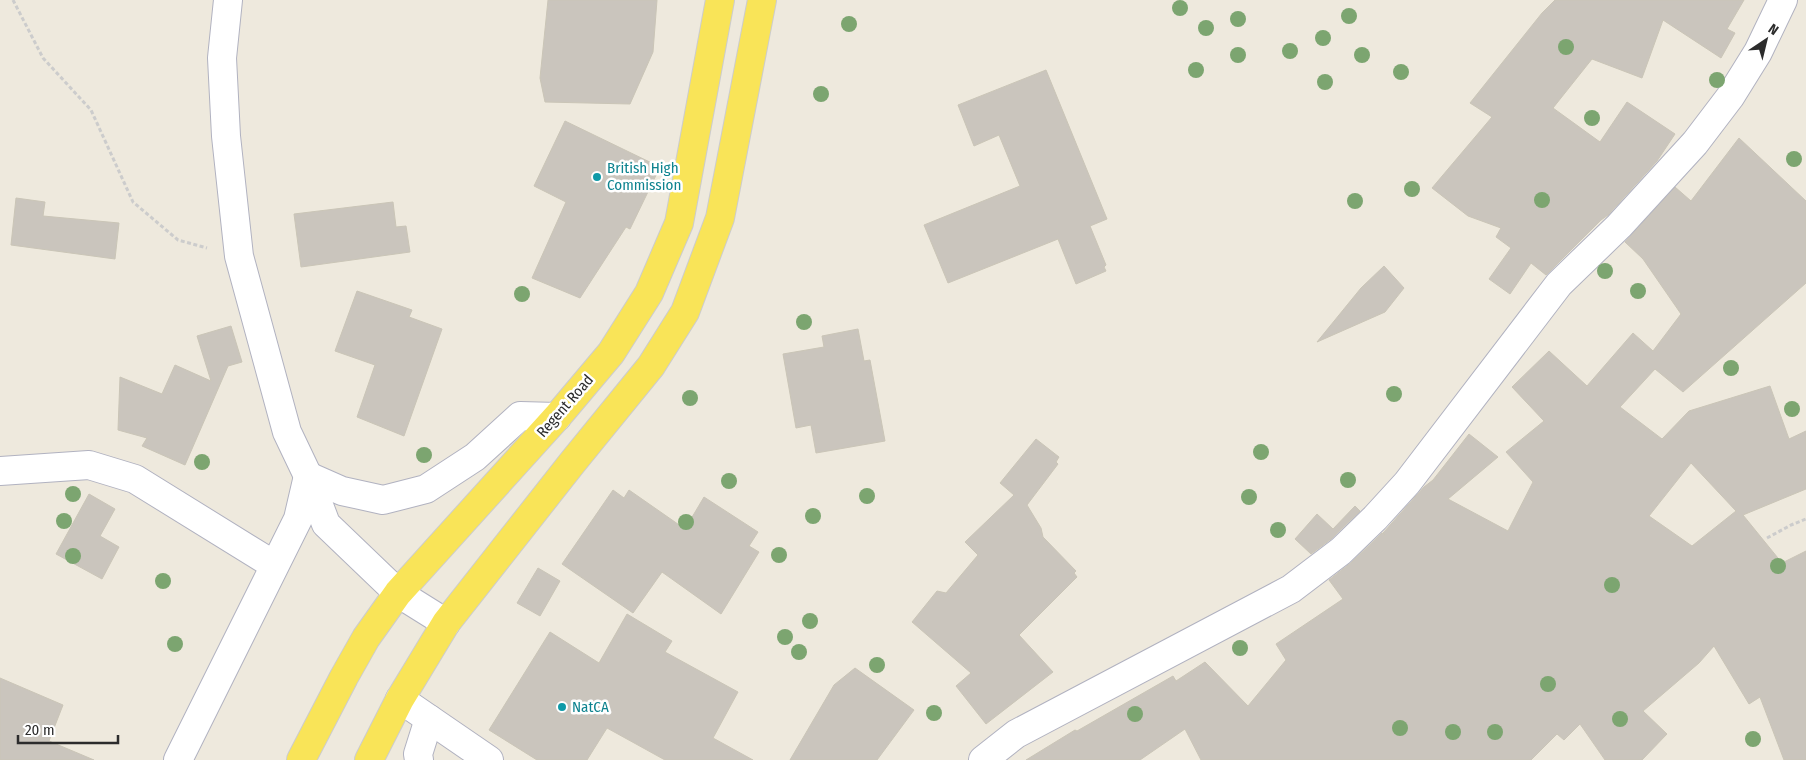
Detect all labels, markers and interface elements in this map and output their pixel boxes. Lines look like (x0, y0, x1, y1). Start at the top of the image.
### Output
north arrow (1741, 15, 1791, 65)
text: N (1765, 20, 1781, 39)
place label: British High Commission (607, 159, 681, 194)
marker: British High Commission (591, 171, 603, 183)
street label: Regent Road (533, 371, 597, 441)
place label: NatCA (572, 698, 609, 716)
marker: NatCA (556, 701, 568, 713)
scale bar (18, 712, 118, 744)
text: 20 m (25, 721, 55, 739)

